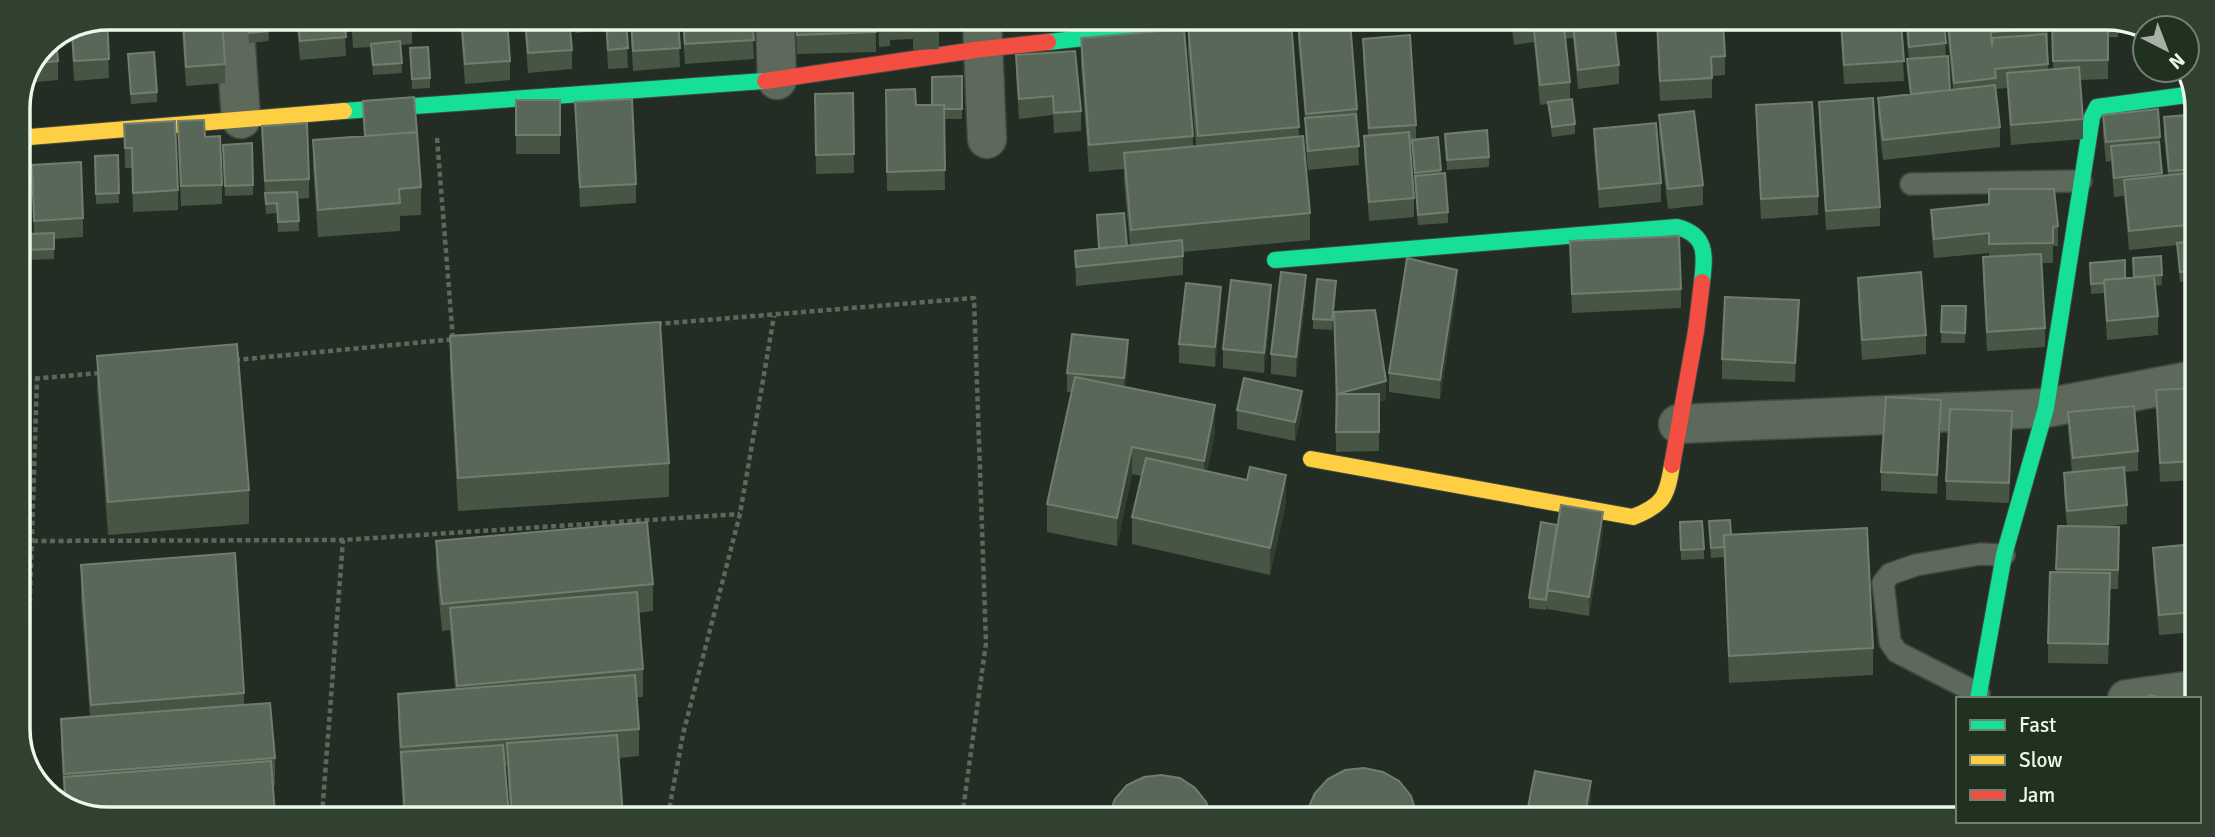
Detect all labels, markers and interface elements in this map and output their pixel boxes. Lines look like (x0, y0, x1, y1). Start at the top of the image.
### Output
north arrow (2131, 14, 2201, 84)
text: N (2164, 48, 2190, 74)
legend (1956, 697, 2201, 823)
text: Fast (2019, 712, 2056, 738)
text: Slow (2019, 747, 2063, 773)
text: Jam (2019, 782, 2055, 808)

